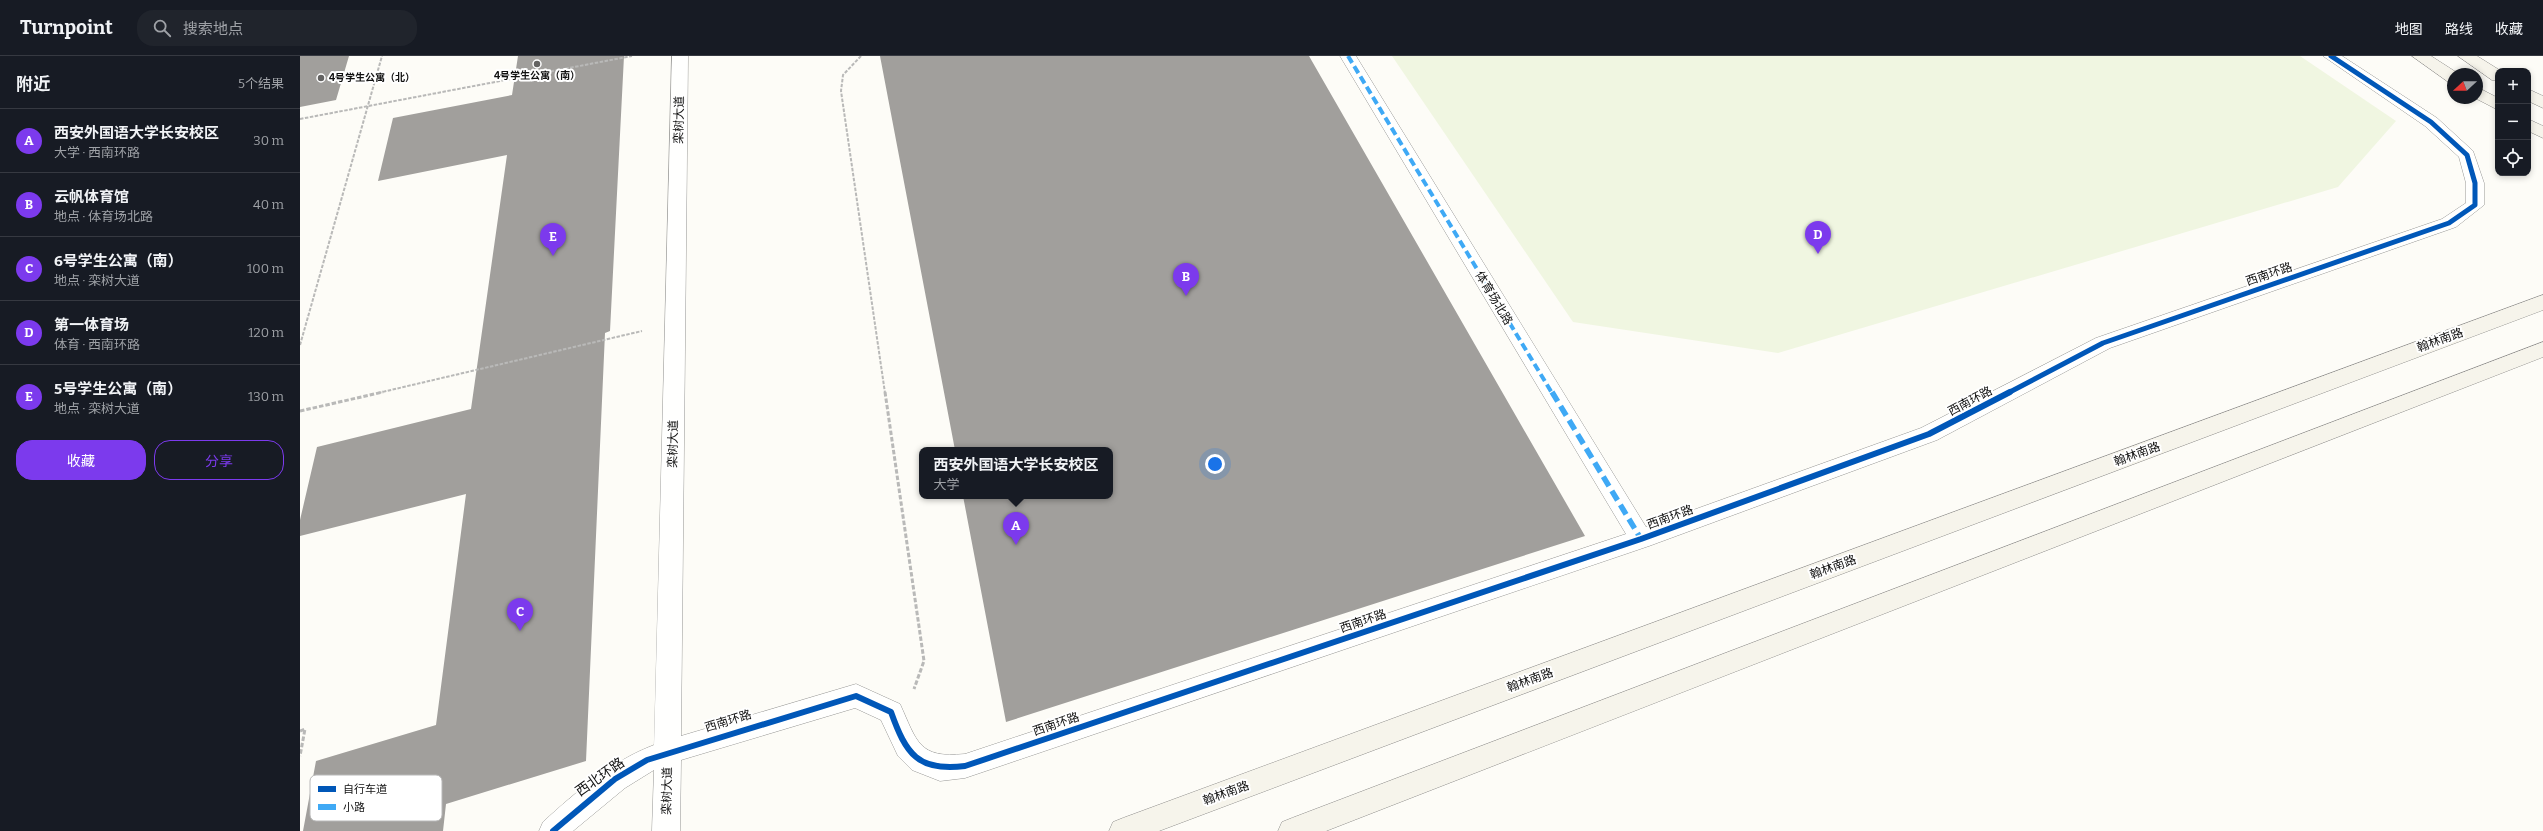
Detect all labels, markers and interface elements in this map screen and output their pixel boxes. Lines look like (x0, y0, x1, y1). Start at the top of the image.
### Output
search box (137, 10, 417, 46)
text: Turnpoint (20, 16, 113, 39)
icon: search (151, 17, 173, 39)
text: 搜索地点 (183, 20, 243, 38)
text: 地图 (2395, 21, 2423, 38)
text: 路线 (2445, 21, 2473, 38)
text: 收藏 (2495, 21, 2523, 38)
marker: 4号学生公寓（南） (532, 59, 542, 69)
north arrow (2447, 68, 2483, 104)
map controls (2495, 68, 2531, 176)
button: + (2495, 68, 2531, 104)
place label: 4号学生公寓（南） (494, 70, 580, 82)
place label: 4号学生公寓（北） (329, 72, 415, 84)
marker: 4号学生公寓（北） (316, 73, 326, 83)
text: 附近 (16, 74, 50, 95)
text: 5个结果 (238, 76, 284, 91)
street label: 栾树大道 (672, 96, 686, 144)
button: − (2495, 104, 2531, 140)
text: 西安外国语大学长安校区 (54, 124, 219, 142)
text: A (24, 133, 34, 148)
text: 30 m (253, 133, 284, 148)
button: locate (2495, 140, 2531, 176)
text: 大学 · 西南环路 (54, 145, 140, 160)
text: 云帆体育馆 (54, 188, 129, 206)
text: B (25, 197, 33, 212)
text: 40 m (253, 197, 284, 212)
text: 地点 · 体育场北路 (54, 209, 153, 224)
pin: D (1805, 221, 1831, 254)
pin: E (540, 223, 566, 256)
text: 6号学生公寓（南） (54, 252, 183, 270)
street label: 西南环路 (2244, 260, 2294, 288)
text: C (25, 261, 33, 276)
text: 100 m (247, 261, 284, 276)
pin: B (1173, 263, 1199, 296)
street label: 体育场北路 (1473, 269, 1515, 327)
text: 地点 · 栾树大道 (54, 273, 140, 288)
text: 第一体育场 (54, 316, 129, 334)
text: D (24, 325, 34, 340)
text: 120 m (248, 325, 284, 340)
street label: 翰林南路 (2415, 325, 2465, 355)
text: 体育 · 西南环路 (54, 337, 140, 352)
text: 5号学生公寓（南） (54, 380, 182, 398)
street label: 西南环路 (1946, 384, 1994, 418)
text: E (25, 389, 33, 404)
text: 130 m (248, 389, 284, 404)
text: 地点 · 栾树大道 (54, 401, 140, 416)
street label: 栾树大道 (666, 420, 680, 468)
street label: 翰林南路 (2112, 439, 2162, 469)
button: 收藏 (16, 440, 146, 480)
button: 分享 (154, 440, 284, 480)
popup (919, 447, 1113, 499)
your location (1205, 454, 1225, 474)
text: 西安外国语大学长安校区 (933, 456, 1099, 474)
text: 大学 (933, 477, 960, 492)
street label: 西南环路 (1645, 502, 1695, 532)
pin: A (1003, 512, 1029, 545)
street label: 翰林南路 (1808, 552, 1858, 582)
pin: C (507, 598, 533, 631)
street label: 西南环路 (1338, 607, 1388, 635)
street label: 翰林南路 (1505, 665, 1555, 695)
street label: 西南环路 (703, 707, 753, 735)
street label: 西南环路 (1031, 710, 1081, 738)
street label: 西北环路 (572, 754, 628, 800)
street label: 栾树大道 (660, 767, 674, 815)
legend (310, 775, 442, 821)
street label: 翰林南路 (1201, 778, 1251, 808)
text: 自行车道 (343, 783, 387, 796)
text: 小路 (343, 801, 365, 814)

